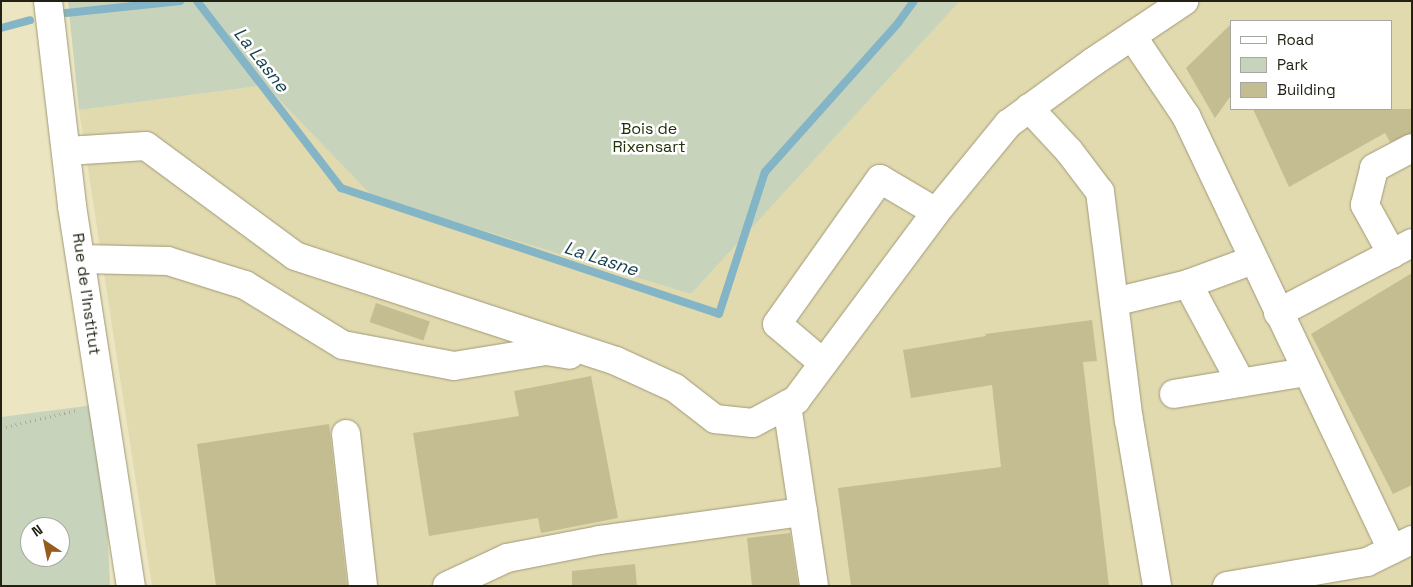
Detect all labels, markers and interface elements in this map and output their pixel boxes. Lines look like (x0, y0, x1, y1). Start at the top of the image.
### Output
legend (1230, 20, 1393, 110)
water label: La Lasne (229, 23, 293, 97)
text: Road (1277, 30, 1314, 49)
text: Park (1277, 55, 1308, 74)
text: Building (1277, 80, 1336, 99)
park label: Bois de Rixensart (612, 119, 686, 157)
street label: Rue de l'Institut (68, 232, 104, 356)
water label: La Lasne (561, 237, 641, 281)
north arrow (20, 517, 70, 567)
text: N (28, 520, 46, 540)

